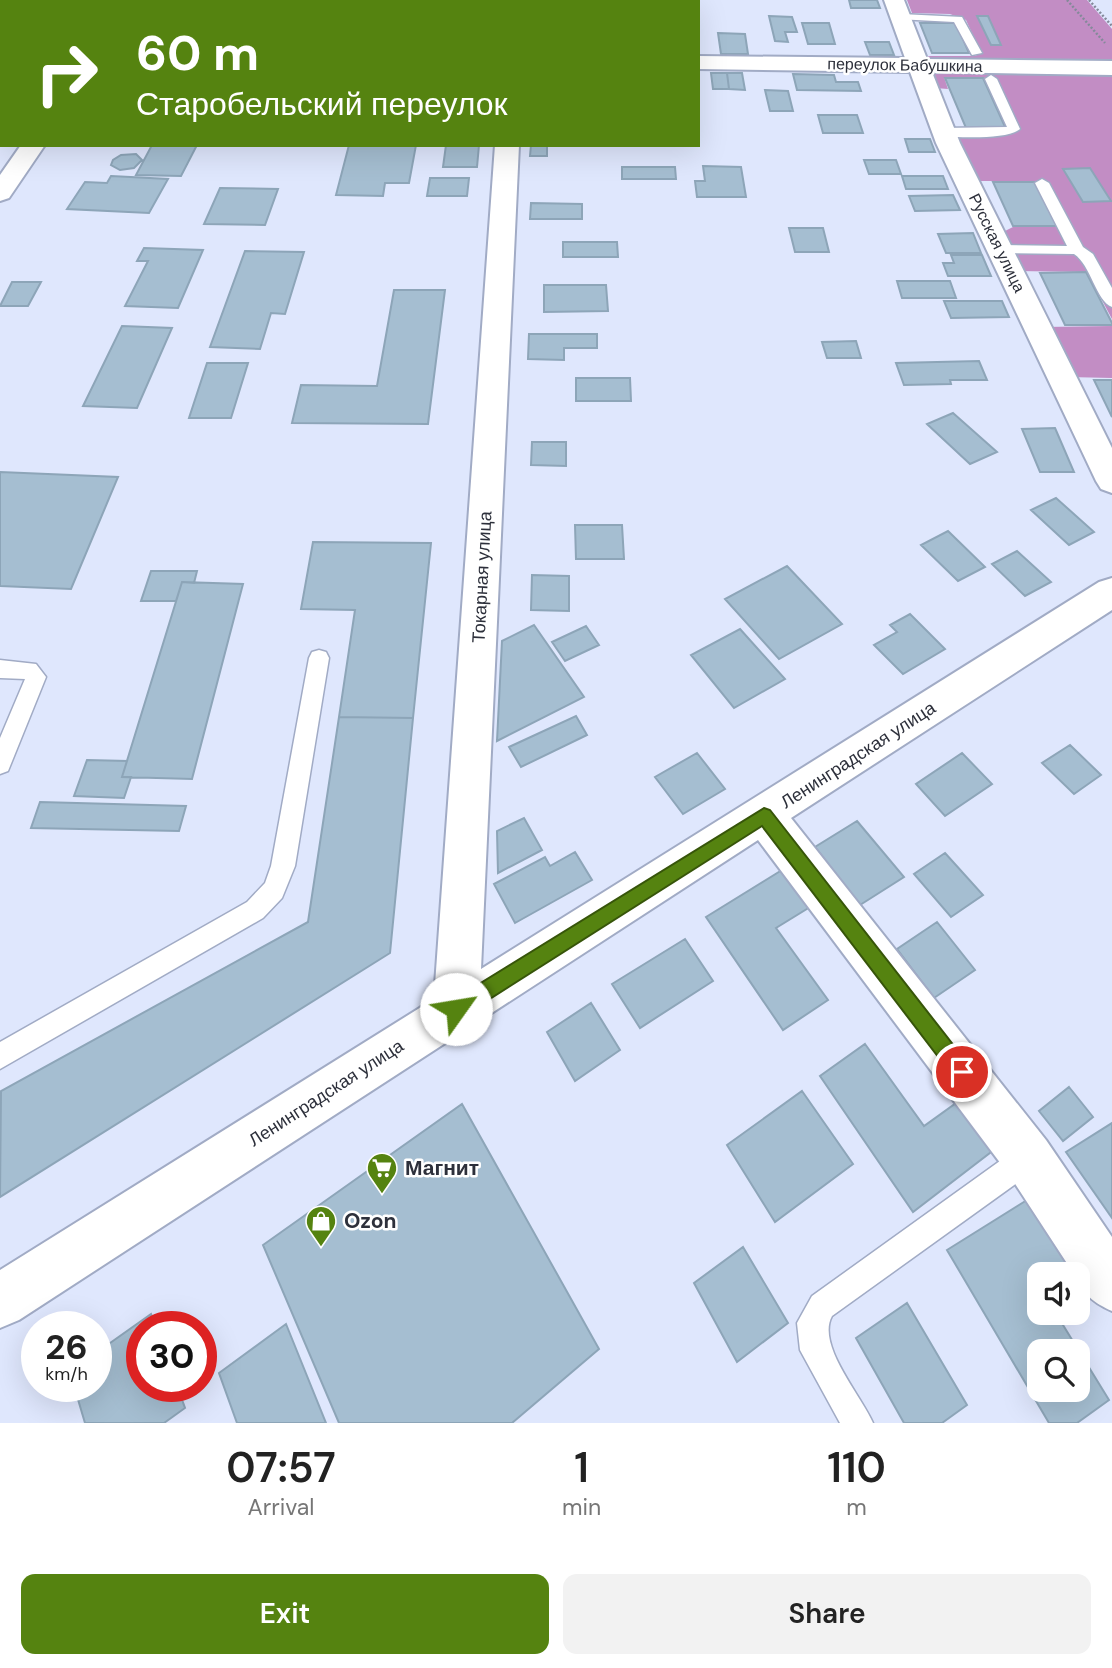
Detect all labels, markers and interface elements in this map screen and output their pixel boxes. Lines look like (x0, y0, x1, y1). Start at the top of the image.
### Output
text: 60 m (136, 21, 259, 85)
icon: right (21, 28, 112, 119)
street label: переулок Бабушкина (827, 53, 983, 77)
text: Старобельский переулок (136, 83, 508, 125)
street label: Русская улица (964, 190, 1030, 296)
street label: Токарная улица (467, 510, 497, 643)
street label: Ленинградская улица (776, 695, 941, 814)
position arrow (419, 972, 493, 1046)
street label: Ленинградская улица (244, 1033, 409, 1152)
pin (932, 1042, 992, 1102)
icon: arrive (943, 1053, 981, 1091)
supermarket icon: Магнит (365, 1151, 399, 1195)
place label: Магнит (405, 1154, 479, 1182)
shop icon: Ozon (304, 1204, 338, 1248)
place label: Ozon (344, 1207, 397, 1235)
map controls (1027, 1262, 1090, 1402)
button: sound (1027, 1262, 1090, 1325)
speed limit sign: 30 (126, 1311, 217, 1402)
text: 26 (45, 1324, 88, 1370)
button: search (1027, 1339, 1090, 1402)
text: km/h (45, 1362, 88, 1386)
text: 07:57 (226, 1440, 336, 1495)
text: 1 (574, 1440, 589, 1495)
text: 110 (827, 1440, 886, 1495)
text: Arrival (247, 1492, 314, 1522)
text: min (562, 1492, 601, 1522)
text: m (846, 1492, 867, 1522)
button: Exit (21, 1574, 549, 1654)
button: Share (563, 1574, 1091, 1654)

